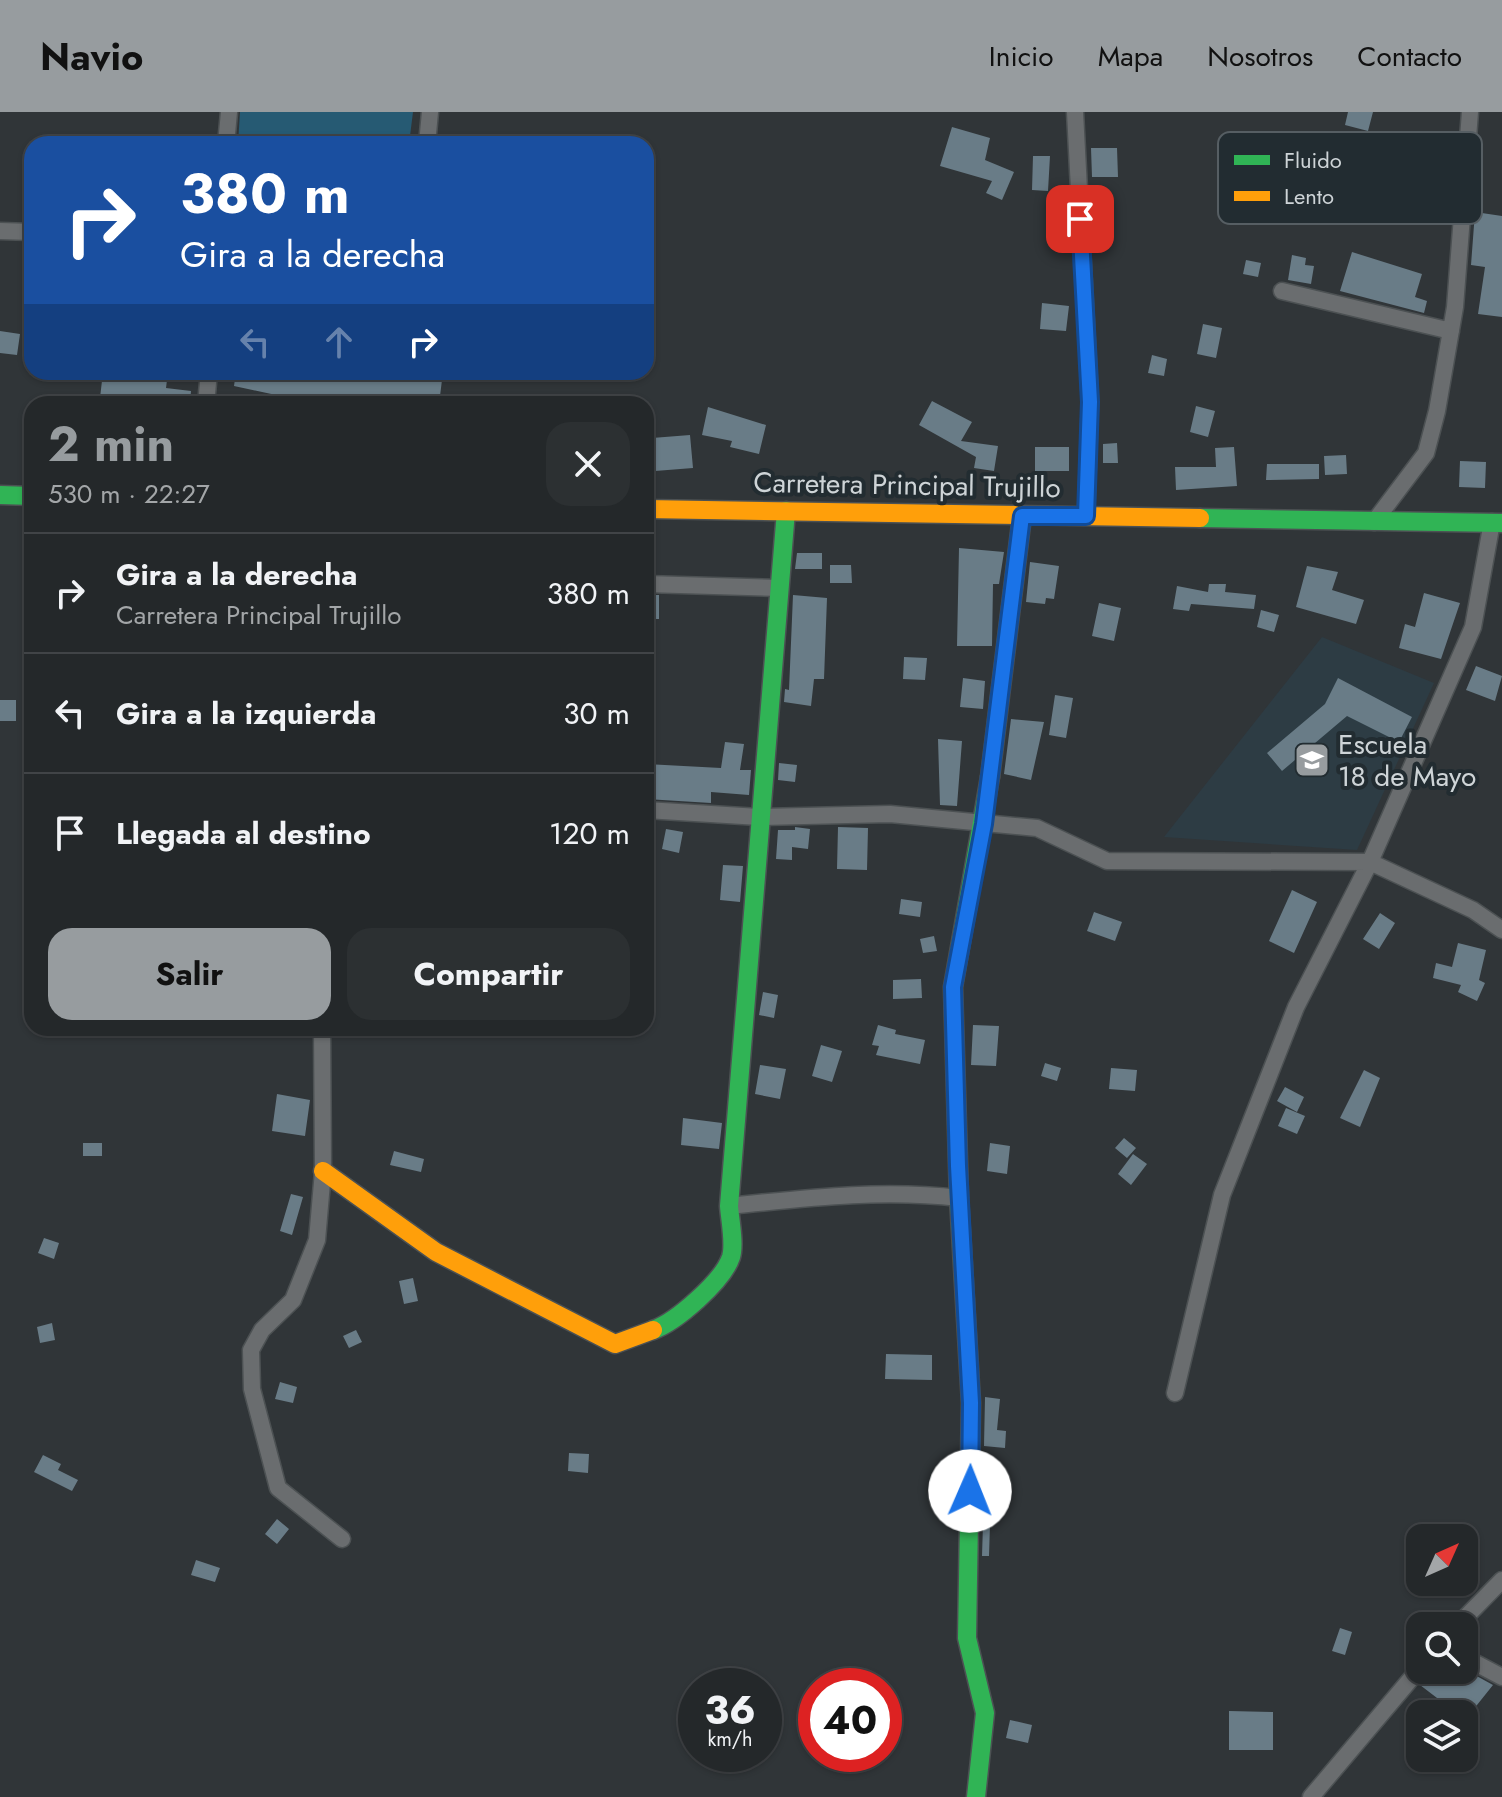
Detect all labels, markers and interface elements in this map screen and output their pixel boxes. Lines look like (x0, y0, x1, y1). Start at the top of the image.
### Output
text: Navio (40, 29, 143, 84)
text: Inicio (989, 36, 1054, 77)
text: Mapa (1098, 36, 1163, 77)
text: Nosotros (1207, 36, 1313, 77)
text: Contacto (1357, 36, 1462, 77)
legend (1218, 132, 1482, 224)
text: Fluido (1284, 144, 1342, 176)
text: 380 m (180, 153, 350, 234)
icon: right (48, 168, 152, 272)
text: Lento (1284, 180, 1334, 212)
pin (1046, 185, 1114, 253)
icon: arrive (1058, 197, 1102, 241)
text: Gira a la derecha (180, 228, 445, 280)
icon: left (233, 320, 277, 364)
icon: ahead (317, 320, 361, 364)
icon: right (401, 320, 445, 364)
text: 2 min (48, 410, 174, 479)
button: close (546, 422, 630, 506)
street label: Carretera Principal Trujillo (753, 462, 1061, 508)
text: 530 m · 22:27 (48, 475, 210, 513)
text: Gira a la derecha (116, 553, 357, 596)
icon: right (48, 571, 92, 615)
text: 380 m (547, 572, 630, 615)
text: Carretera Principal Trujillo (116, 596, 401, 634)
icon: left (48, 691, 92, 735)
text: Gira a la izquierda (116, 692, 376, 735)
text: 30 m (563, 692, 630, 735)
place label: Escuela 18 de Mayo (1338, 724, 1476, 797)
school or university icon: Escuela 18 de Mayo (1293, 741, 1331, 779)
icon: arrive (48, 811, 92, 855)
text: Llegada al destino (116, 812, 371, 855)
text: 120 m (549, 812, 630, 855)
button: Salir (48, 928, 331, 1020)
button: Compartir (347, 928, 630, 1020)
position arrow (928, 1449, 1012, 1533)
north arrow (1406, 1524, 1478, 1596)
map controls (1406, 1524, 1478, 1772)
button: search (1406, 1612, 1478, 1684)
speed limit sign: 40 (798, 1668, 902, 1772)
text: 36 (704, 1681, 756, 1739)
button: layers (1406, 1700, 1478, 1772)
text: km/h (707, 1725, 753, 1754)

